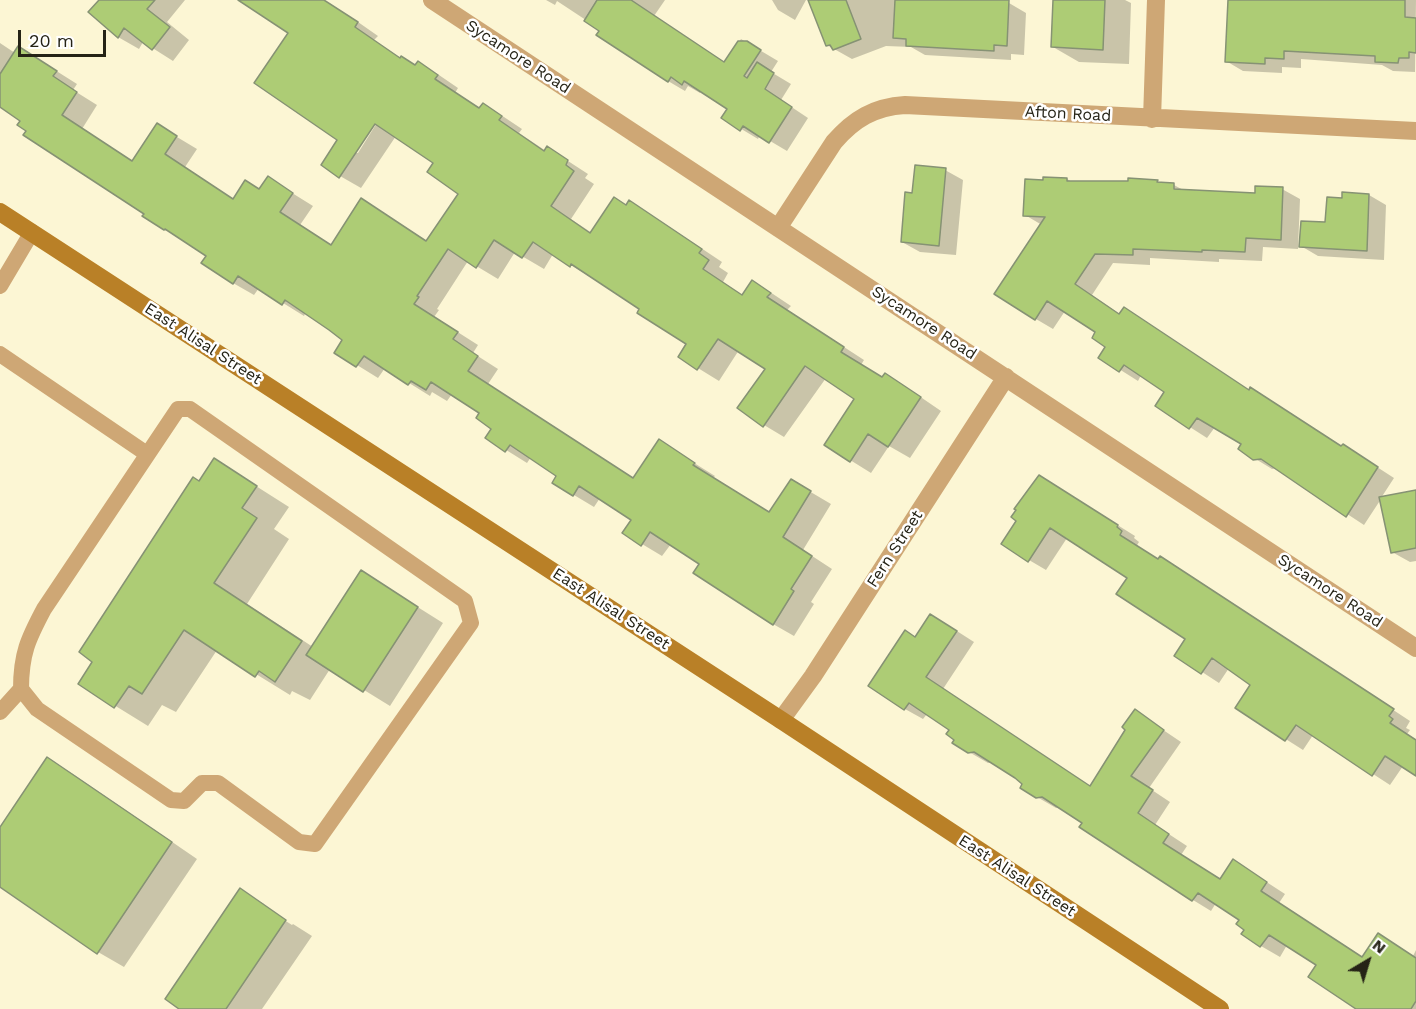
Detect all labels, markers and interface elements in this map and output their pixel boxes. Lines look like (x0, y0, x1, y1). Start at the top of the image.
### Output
street label: Sycamore Road (462, 16, 574, 98)
scale bar (21, 18, 110, 56)
text: 20 m (29, 30, 74, 51)
street label: Afton Road (1024, 102, 1112, 126)
street label: Sycamore Road (868, 282, 980, 364)
street label: East Alisal Street (141, 299, 265, 389)
street label: Fern Street (863, 507, 927, 591)
street label: Sycamore Road (1274, 550, 1386, 632)
street label: East Alisal Street (549, 564, 673, 654)
street label: East Alisal Street (955, 831, 1079, 921)
north arrow (1338, 931, 1398, 991)
text: N (1369, 935, 1390, 958)

